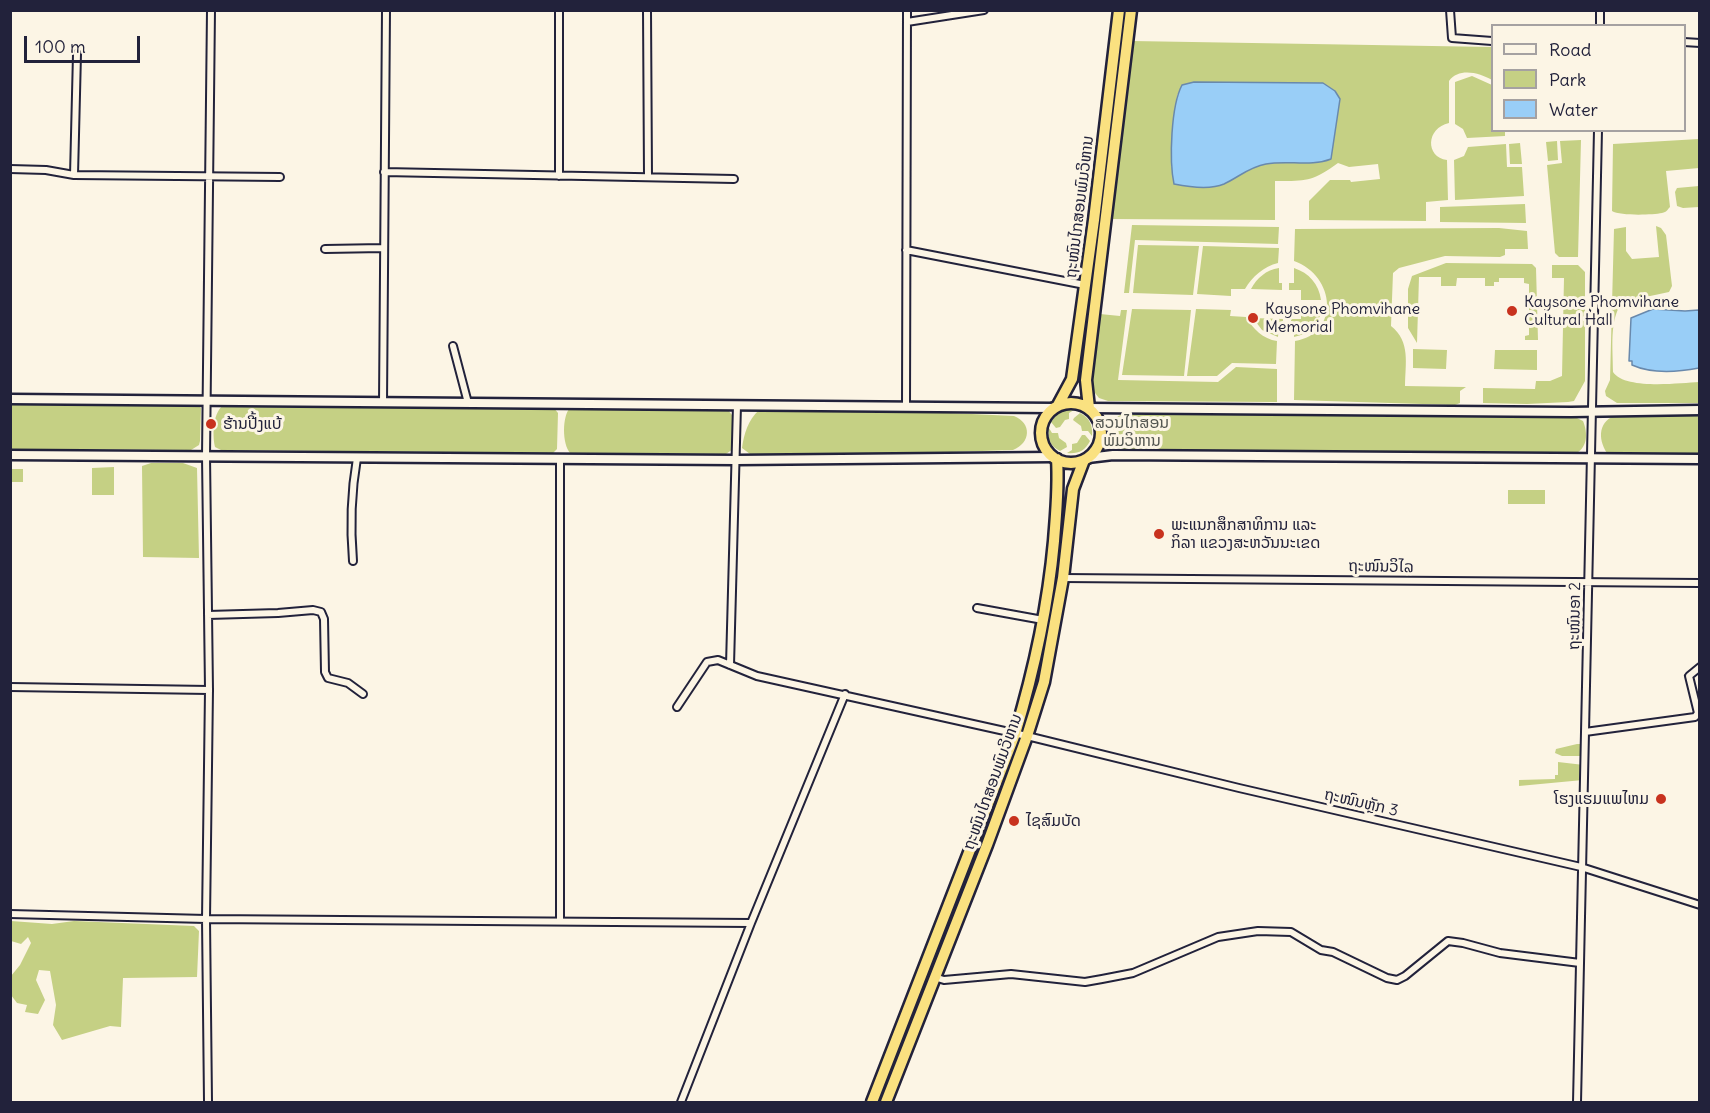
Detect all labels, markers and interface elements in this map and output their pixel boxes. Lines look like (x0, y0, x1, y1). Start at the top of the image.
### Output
scale bar (27, 24, 142, 62)
legend (1491, 24, 1686, 132)
text: 100 m (35, 35, 86, 58)
text: Road (1549, 38, 1591, 61)
text: Park (1549, 68, 1586, 91)
text: Water (1549, 98, 1598, 121)
street label: ຖະໜົນໄກສອນພົມວິຫານ (1062, 135, 1098, 279)
place label: Kaysone Phomvihane Cultural Hall (1524, 292, 1679, 330)
place label: Kaysone Phomvihane Memorial (1265, 299, 1420, 337)
marker: Kaysone Phomvihane Cultural Hall (1505, 304, 1519, 318)
marker: Kaysone Phomvihane Memorial (1246, 311, 1260, 325)
park label: ສວນໄກສອນ ພົມວິຫານ (1095, 413, 1169, 451)
place label: ຮ້ານປີ້ງແບ້ (223, 414, 282, 434)
marker: ຮ້ານປີ້ງແບ້ (204, 417, 218, 431)
place label: ພະແນກສຶກສາທິການ ແລະ ກິລາ ແຂວງສະຫວັນນະເຂດ (1171, 515, 1320, 553)
marker: ພະແນກສຶກສາທິການ ແລະ ກິລາ ແຂວງສະຫວັນນະເຂດ (1152, 527, 1166, 541)
street label: ຖະໜົນວິໄລ (1348, 557, 1414, 577)
street label: ຖະໜົນອາ 2 (1565, 582, 1585, 650)
street label: ຖະໜົນໄກສອນພົມວິຫານ (959, 711, 1027, 853)
street label: ຖະໜົນຫຼັກ 3 (1322, 785, 1400, 821)
place label: ໂຮງແຮມແພໄຫມ (1554, 789, 1649, 809)
marker: ໂຮງແຮມແພໄຫມ (1654, 792, 1668, 806)
place label: ໄຊສົມບັດ (1026, 811, 1081, 831)
marker: ໄຊສົມບັດ (1007, 814, 1021, 828)

